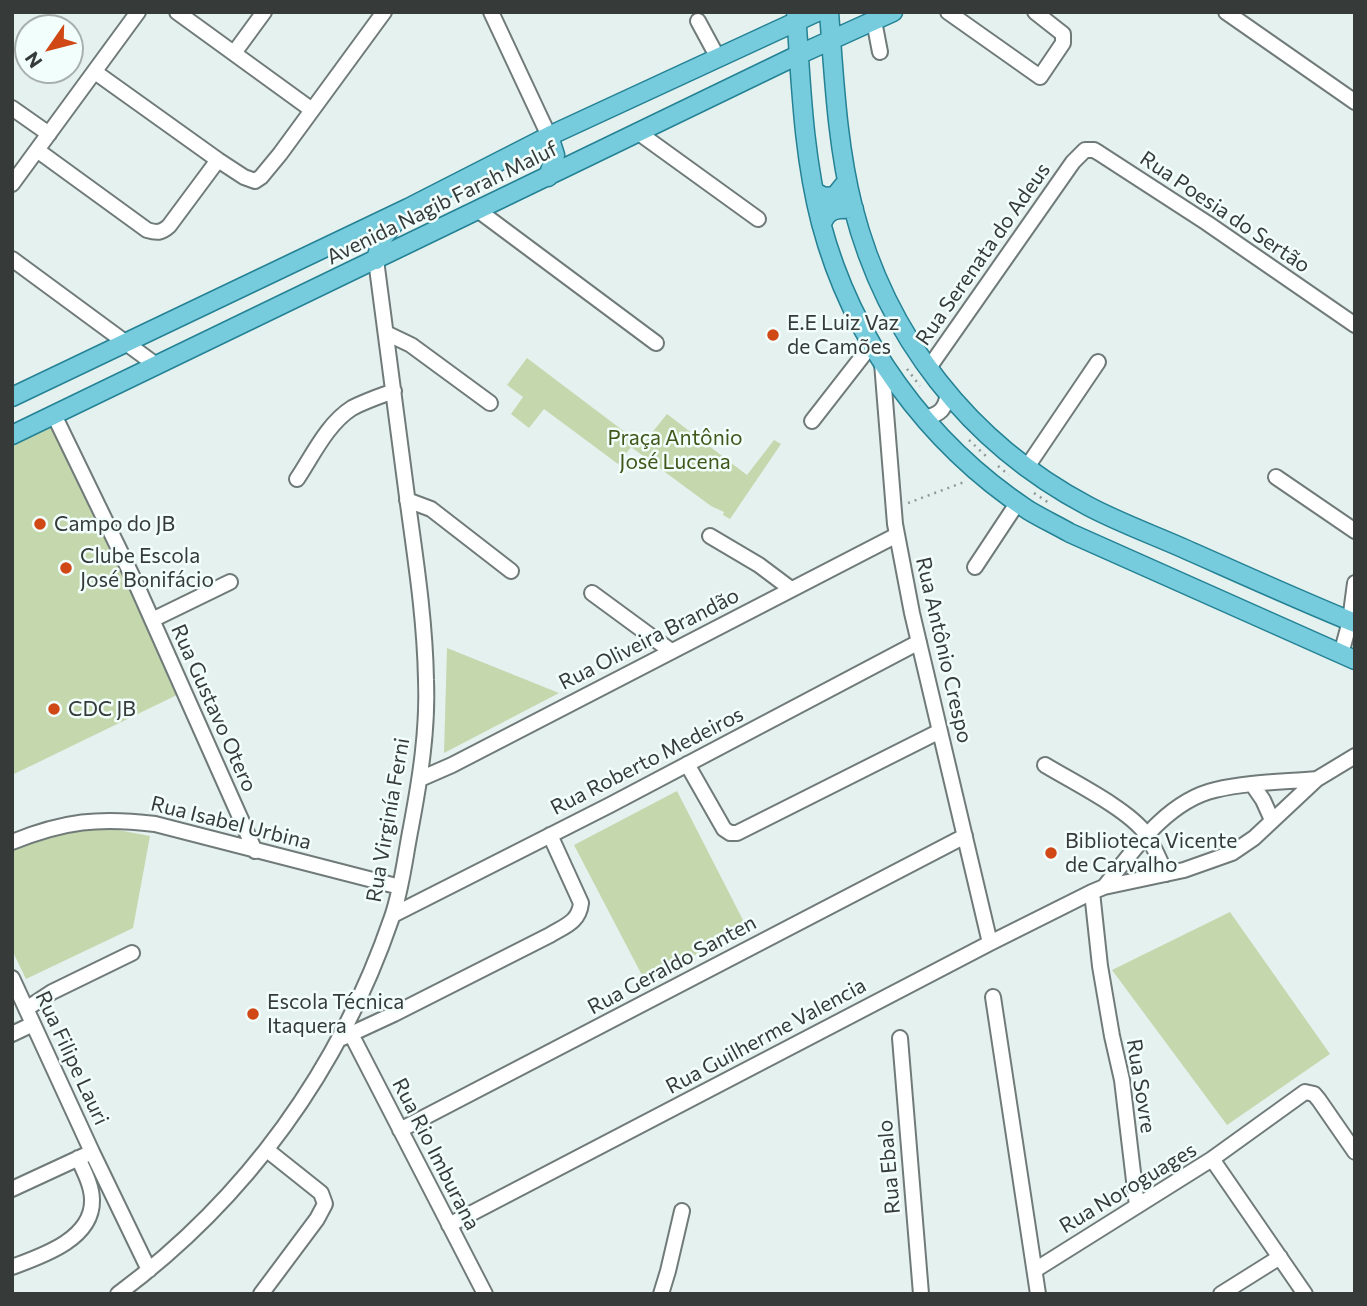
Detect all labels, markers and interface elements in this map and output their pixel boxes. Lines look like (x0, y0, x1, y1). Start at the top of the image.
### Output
north arrow (14, 14, 84, 84)
text: N (20, 48, 47, 73)
street label: Avenida Nagib Farah Maluf (322, 136, 562, 270)
street label: Rua Poesia do Sertão (1135, 146, 1315, 278)
street label: Rua Serenata do Adeus (910, 158, 1056, 350)
place label: E.E Luiz Vaz de Camões (787, 310, 899, 360)
marker: E.E Luiz Vaz de Camões (765, 327, 781, 343)
park label: Praça Antônio José Lucena (607, 425, 743, 475)
place label: Campo do JB (54, 511, 175, 537)
marker: Campo do JB (32, 516, 48, 532)
place label: Clube Escola José Bonifácio (80, 543, 214, 593)
street label: Rua Antônio Crespo (910, 554, 978, 746)
marker: Clube Escola José Bonifácio (58, 560, 74, 576)
street label: Rua Oliveira Brandão (555, 583, 743, 695)
street label: Rua Gustavo Otero (166, 620, 262, 796)
place label: CDC JB (68, 696, 136, 722)
marker: CDC JB (46, 701, 62, 717)
street label: Rua Roberto Medeiros (546, 701, 748, 821)
street label: Rua Virginía Ferni (361, 736, 415, 904)
street label: Rua Isabel Urbina (148, 791, 314, 855)
place label: Biblioteca Vicente de Carvalho (1065, 828, 1237, 878)
marker: Biblioteca Vicente de Carvalho (1043, 845, 1059, 861)
street label: Rua Geraldo Santen (583, 910, 761, 1020)
street label: Rua Guilherme Valencia (662, 973, 870, 1099)
street label: Rua Filipe Lauri (30, 987, 114, 1129)
place label: Escola Técnica Itaquera (267, 989, 404, 1039)
marker: Escola Técnica Itaquera (245, 1006, 261, 1022)
street label: Rua Sovre (1121, 1037, 1161, 1135)
street label: Rua Rio Imburana (387, 1074, 485, 1234)
street label: Rua Ebalo (872, 1119, 906, 1215)
street label: Rua Noroguages (1055, 1137, 1201, 1239)

